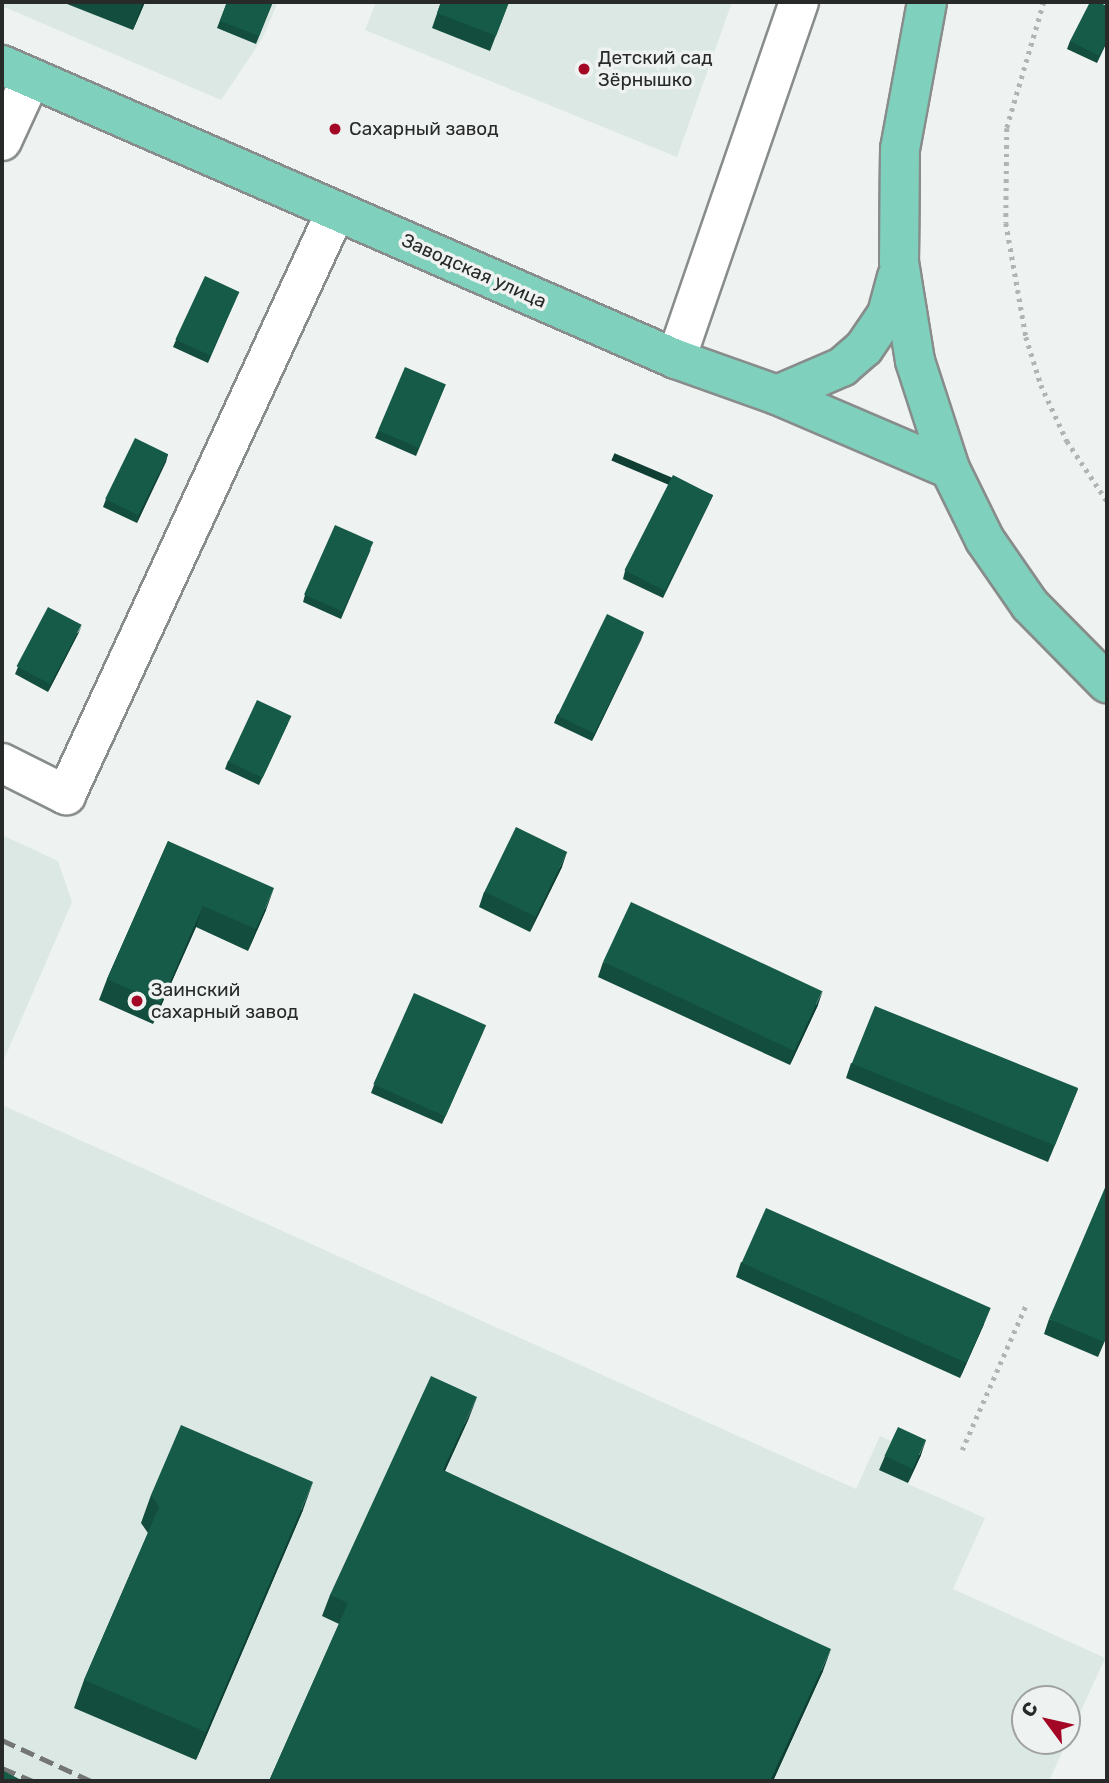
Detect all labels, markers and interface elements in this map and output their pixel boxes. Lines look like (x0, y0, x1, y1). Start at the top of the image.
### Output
place label: Детский сад Зёрнышко (598, 47, 713, 91)
marker: Детский сад Зёрнышко (576, 61, 592, 77)
place label: Сахарный завод (349, 118, 499, 140)
marker: Сахарный завод (327, 121, 343, 137)
street label: Заводская улица (398, 229, 550, 313)
place label: Заинский сахарный завод (151, 979, 298, 1023)
marker: Заинский сахарный завод (129, 993, 145, 1009)
north arrow (1011, 1685, 1081, 1755)
text: С (1016, 1698, 1043, 1721)

